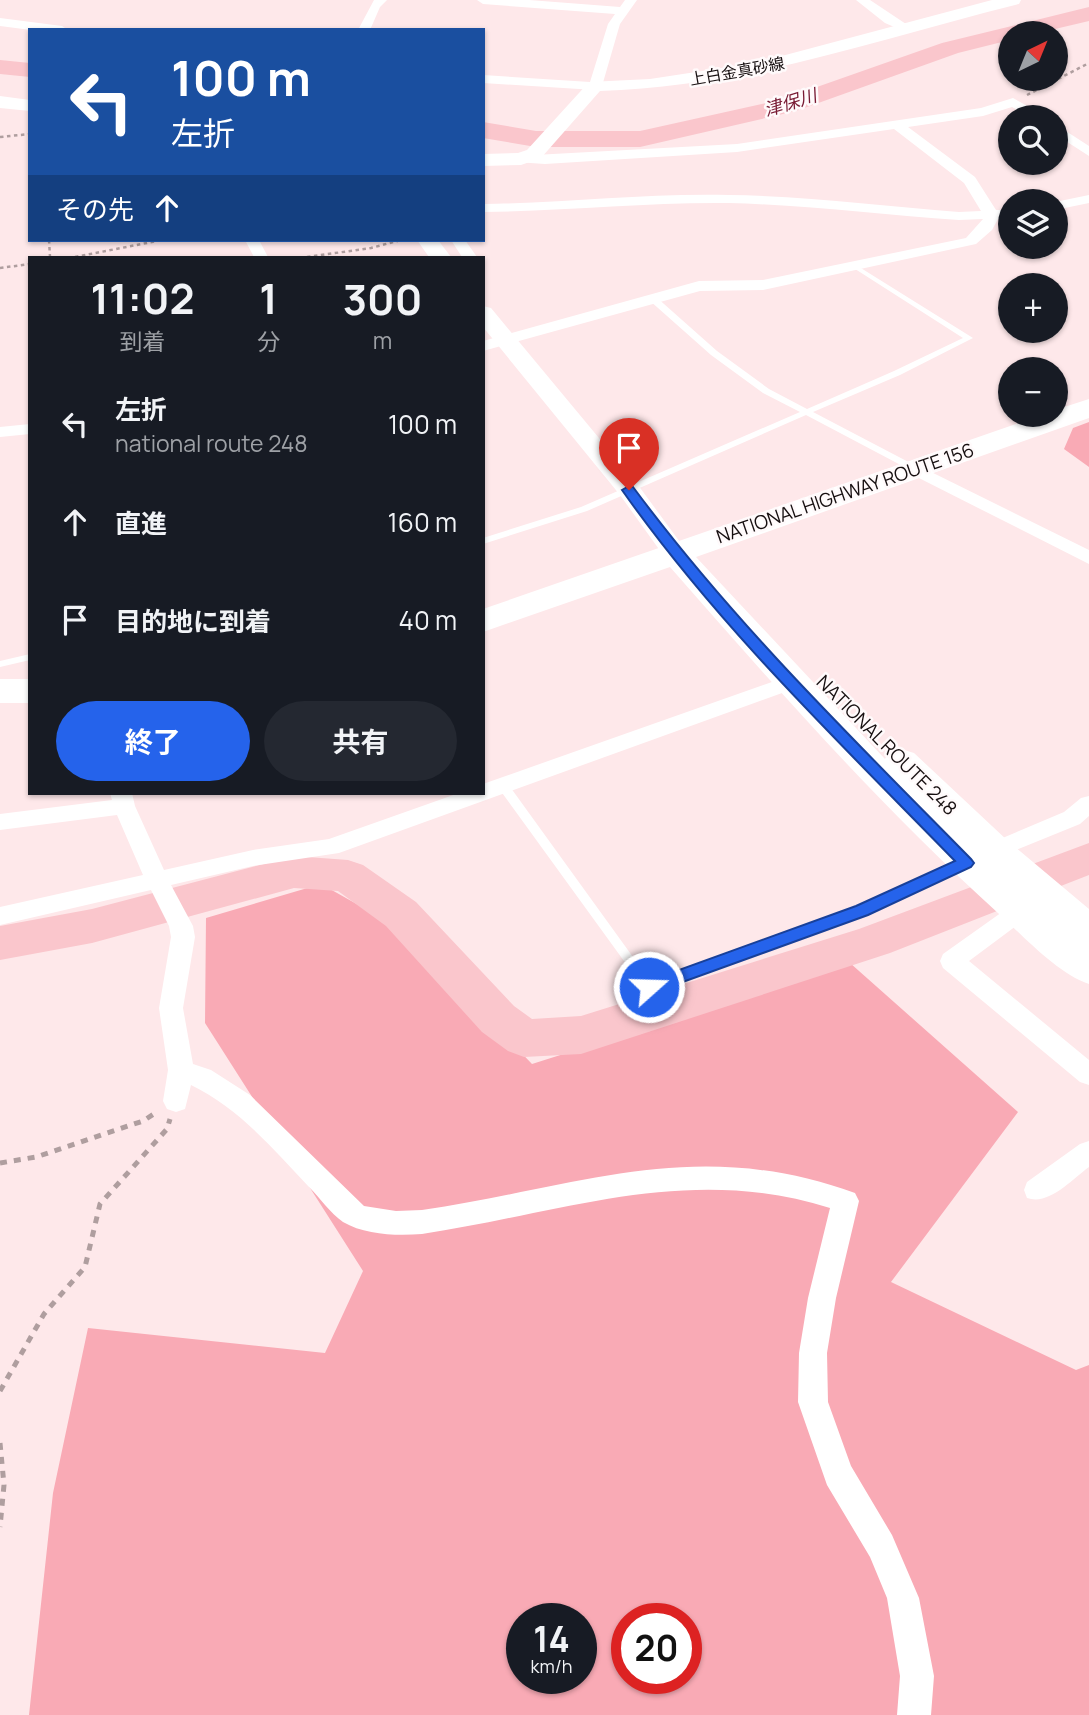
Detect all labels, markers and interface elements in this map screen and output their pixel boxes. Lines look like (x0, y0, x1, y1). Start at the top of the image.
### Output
north arrow (998, 21, 1068, 91)
map controls (998, 21, 1068, 427)
text: 100 m (171, 44, 311, 111)
street label: 上白金真砂線 (688, 52, 786, 90)
icon: left (56, 56, 147, 147)
water label: 津保川 (761, 82, 821, 121)
button: search (998, 105, 1068, 175)
text: 左折 (171, 111, 235, 155)
icon: ahead (148, 189, 186, 227)
button: layers (998, 189, 1068, 259)
text: その先 (56, 191, 134, 227)
text: 11:02 (91, 269, 194, 327)
text: 1 (259, 269, 278, 327)
text: 300 (343, 270, 422, 328)
button: + (998, 273, 1068, 343)
text: m (373, 324, 392, 356)
text: 到着 (120, 325, 166, 357)
text: 分 (257, 325, 280, 357)
button: − (998, 357, 1068, 427)
text: 左折 (115, 391, 167, 427)
icon: left (56, 405, 94, 443)
text: 100 m (388, 406, 457, 442)
pin (599, 418, 659, 490)
text: national route 248 (115, 427, 308, 459)
icon: arrive (610, 429, 648, 467)
street label: NATIONAL HIGHWAY ROUTE 156 (713, 437, 977, 549)
icon: ahead (56, 503, 94, 541)
text: 160 m (388, 504, 457, 540)
text: 直進 (115, 505, 167, 541)
icon: arrive (56, 601, 94, 639)
text: 40 m (399, 602, 457, 638)
text: 目的地に到着 (115, 603, 271, 639)
street label: NATIONAL ROUTE 248 (811, 669, 963, 821)
button: 終了 (56, 701, 250, 781)
button: 共有 (264, 701, 457, 781)
position arrow (612, 950, 686, 1024)
speed limit sign: 20 (611, 1603, 702, 1694)
text: 14 (533, 1615, 570, 1663)
text: km/h (531, 1654, 572, 1678)

